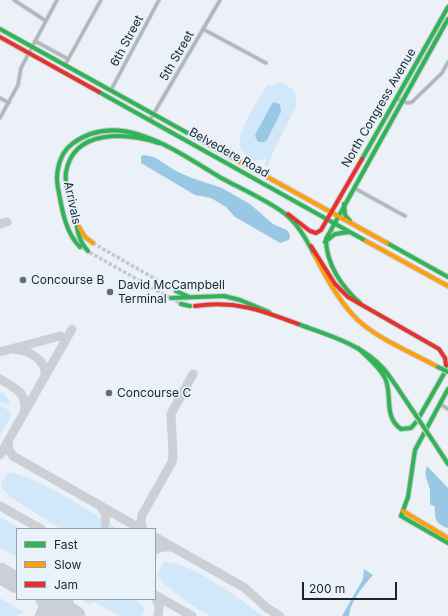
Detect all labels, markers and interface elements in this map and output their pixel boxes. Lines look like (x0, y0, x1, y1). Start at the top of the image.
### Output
street label: 6th Street (108, 13, 146, 69)
street label: 5th Street (157, 28, 197, 84)
street label: North Congress Avenue (339, 46, 419, 170)
street label: Belvedere Road (186, 125, 272, 181)
street label: Arrivals (60, 180, 84, 226)
place label: Concourse B (31, 273, 104, 287)
marker: Concourse B (18, 275, 28, 285)
place label: David McCampbell Terminal (118, 278, 225, 306)
marker: David McCampbell Terminal (105, 287, 115, 297)
place label: Concourse C (117, 386, 191, 400)
marker: Concourse C (104, 388, 114, 398)
legend (16, 528, 156, 600)
text: Fast (54, 537, 78, 552)
text: Slow (54, 557, 81, 572)
scale bar (304, 574, 399, 600)
text: Jam (54, 577, 78, 592)
text: 200 m (309, 581, 345, 596)

